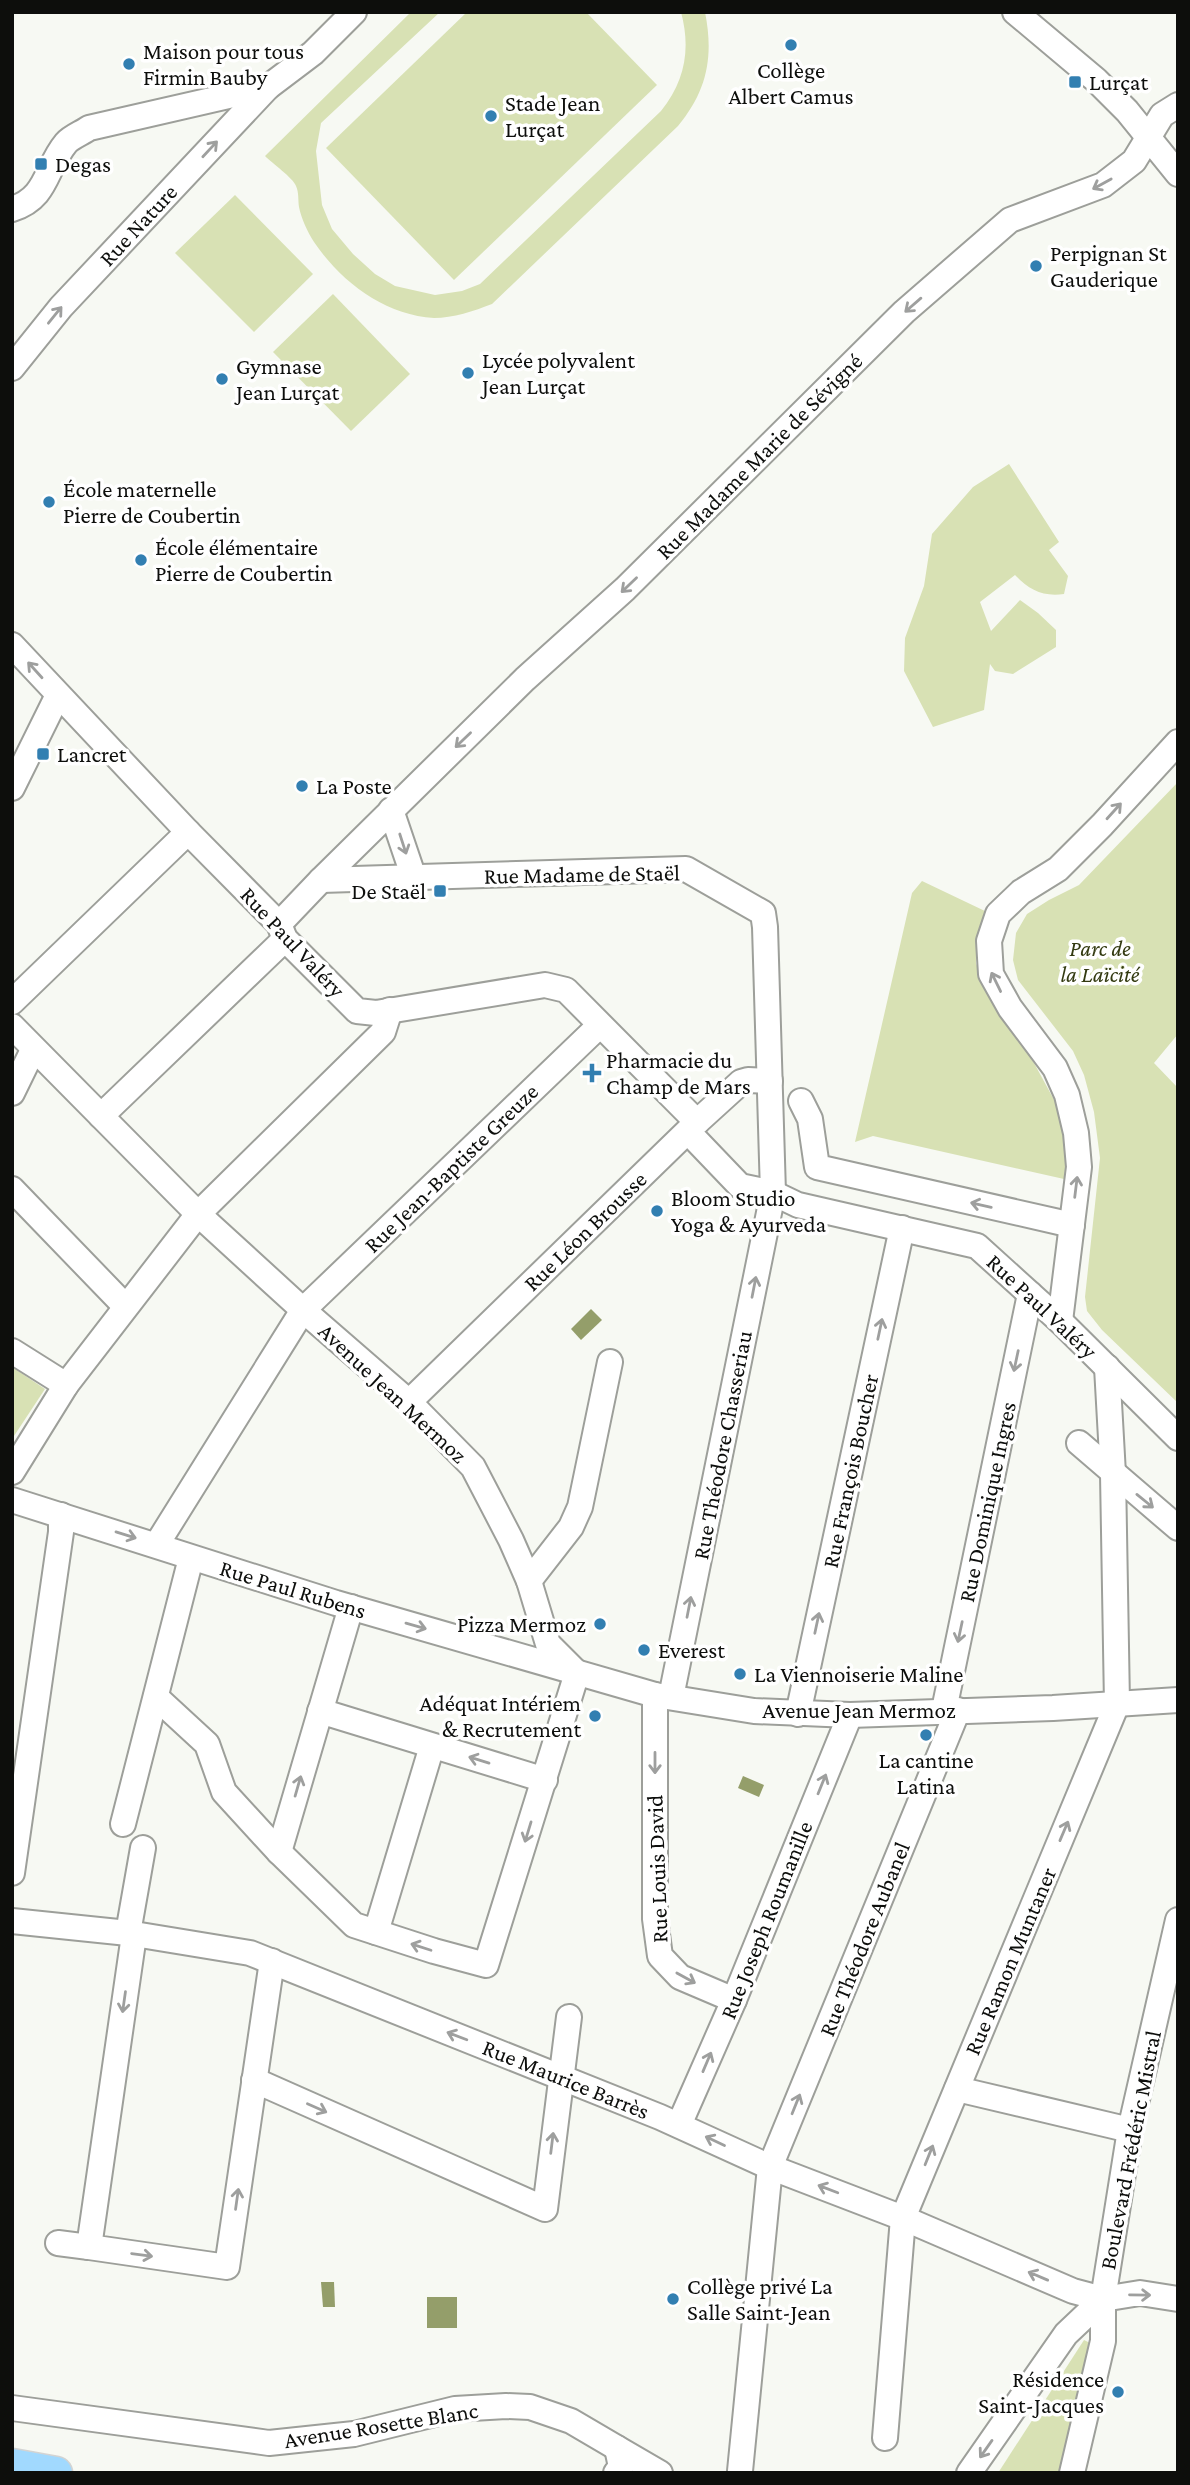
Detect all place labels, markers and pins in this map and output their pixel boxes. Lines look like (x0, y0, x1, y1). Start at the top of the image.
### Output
marker: Collège Albert Camus (783, 37, 799, 53)
place label: Maison pour tous Firmin Bauby (143, 38, 304, 90)
marker: Maison pour tous Firmin Bauby (121, 56, 137, 72)
place label: Collège Albert Camus (729, 57, 853, 109)
place label: Lurçat (1089, 69, 1148, 95)
marker: Lurçat (1067, 74, 1083, 90)
place label: Stade Jean Lurçat (505, 90, 600, 142)
marker: Stade Jean Lurçat (483, 108, 499, 124)
place label: Degas (55, 151, 111, 177)
marker: Degas (33, 156, 49, 172)
place label: Perpignan St Gauderique (1050, 240, 1167, 292)
marker: Perpignan St Gauderique (1028, 258, 1044, 274)
place label: Lycée polyvalent Jean Lurçat (480, 347, 635, 399)
place label: Gymnase Jean Lurçat (234, 353, 340, 405)
marker: Lycée polyvalent Jean Lurçat (460, 365, 476, 381)
marker: Gymnase Jean Lurçat (214, 371, 230, 387)
place label: École maternelle Pierre de Coubertin (63, 476, 241, 528)
marker: École maternelle Pierre de Coubertin (41, 494, 57, 510)
place label: École élémentaire Pierre de Coubertin (155, 534, 333, 586)
marker: École élémentaire Pierre de Coubertin (133, 552, 149, 568)
place label: Lancret (57, 741, 127, 767)
marker: Lancret (35, 746, 51, 762)
place label: La Poste (316, 773, 392, 799)
marker: La Poste (294, 778, 310, 794)
place label: De Staël (351, 878, 426, 904)
marker: De Staël (432, 883, 448, 899)
place label: Pharmacie du Champ de Mars (606, 1047, 751, 1099)
marker: Pharmacie du Champ de Mars (584, 1065, 600, 1081)
place label: Bloom Studio Yoga & Ayurveda (671, 1185, 827, 1237)
marker: Bloom Studio Yoga & Ayurveda (649, 1203, 665, 1219)
place label: Pizza Mermoz (457, 1611, 586, 1637)
marker: Pizza Mermoz (592, 1616, 608, 1632)
place label: Everest (658, 1637, 725, 1663)
marker: Everest (636, 1642, 652, 1658)
place label: La Viennoiserie Maline (754, 1661, 963, 1687)
marker: La Viennoiserie Maline (732, 1666, 748, 1682)
place label: Adéquat Intériem & Recrutement (420, 1690, 581, 1742)
marker: Adéquat Intériem & Recrutement (587, 1708, 603, 1724)
marker: La cantine Latina (918, 1727, 934, 1743)
place label: La cantine Latina (878, 1747, 974, 1799)
place label: Collège privé La Salle Saint-Jean (687, 2273, 833, 2325)
marker: Collège privé La Salle Saint-Jean (665, 2291, 681, 2307)
place label: Résidence Saint-Jacques (978, 2366, 1104, 2418)
marker: Résidence Saint-Jacques (1110, 2384, 1126, 2400)

